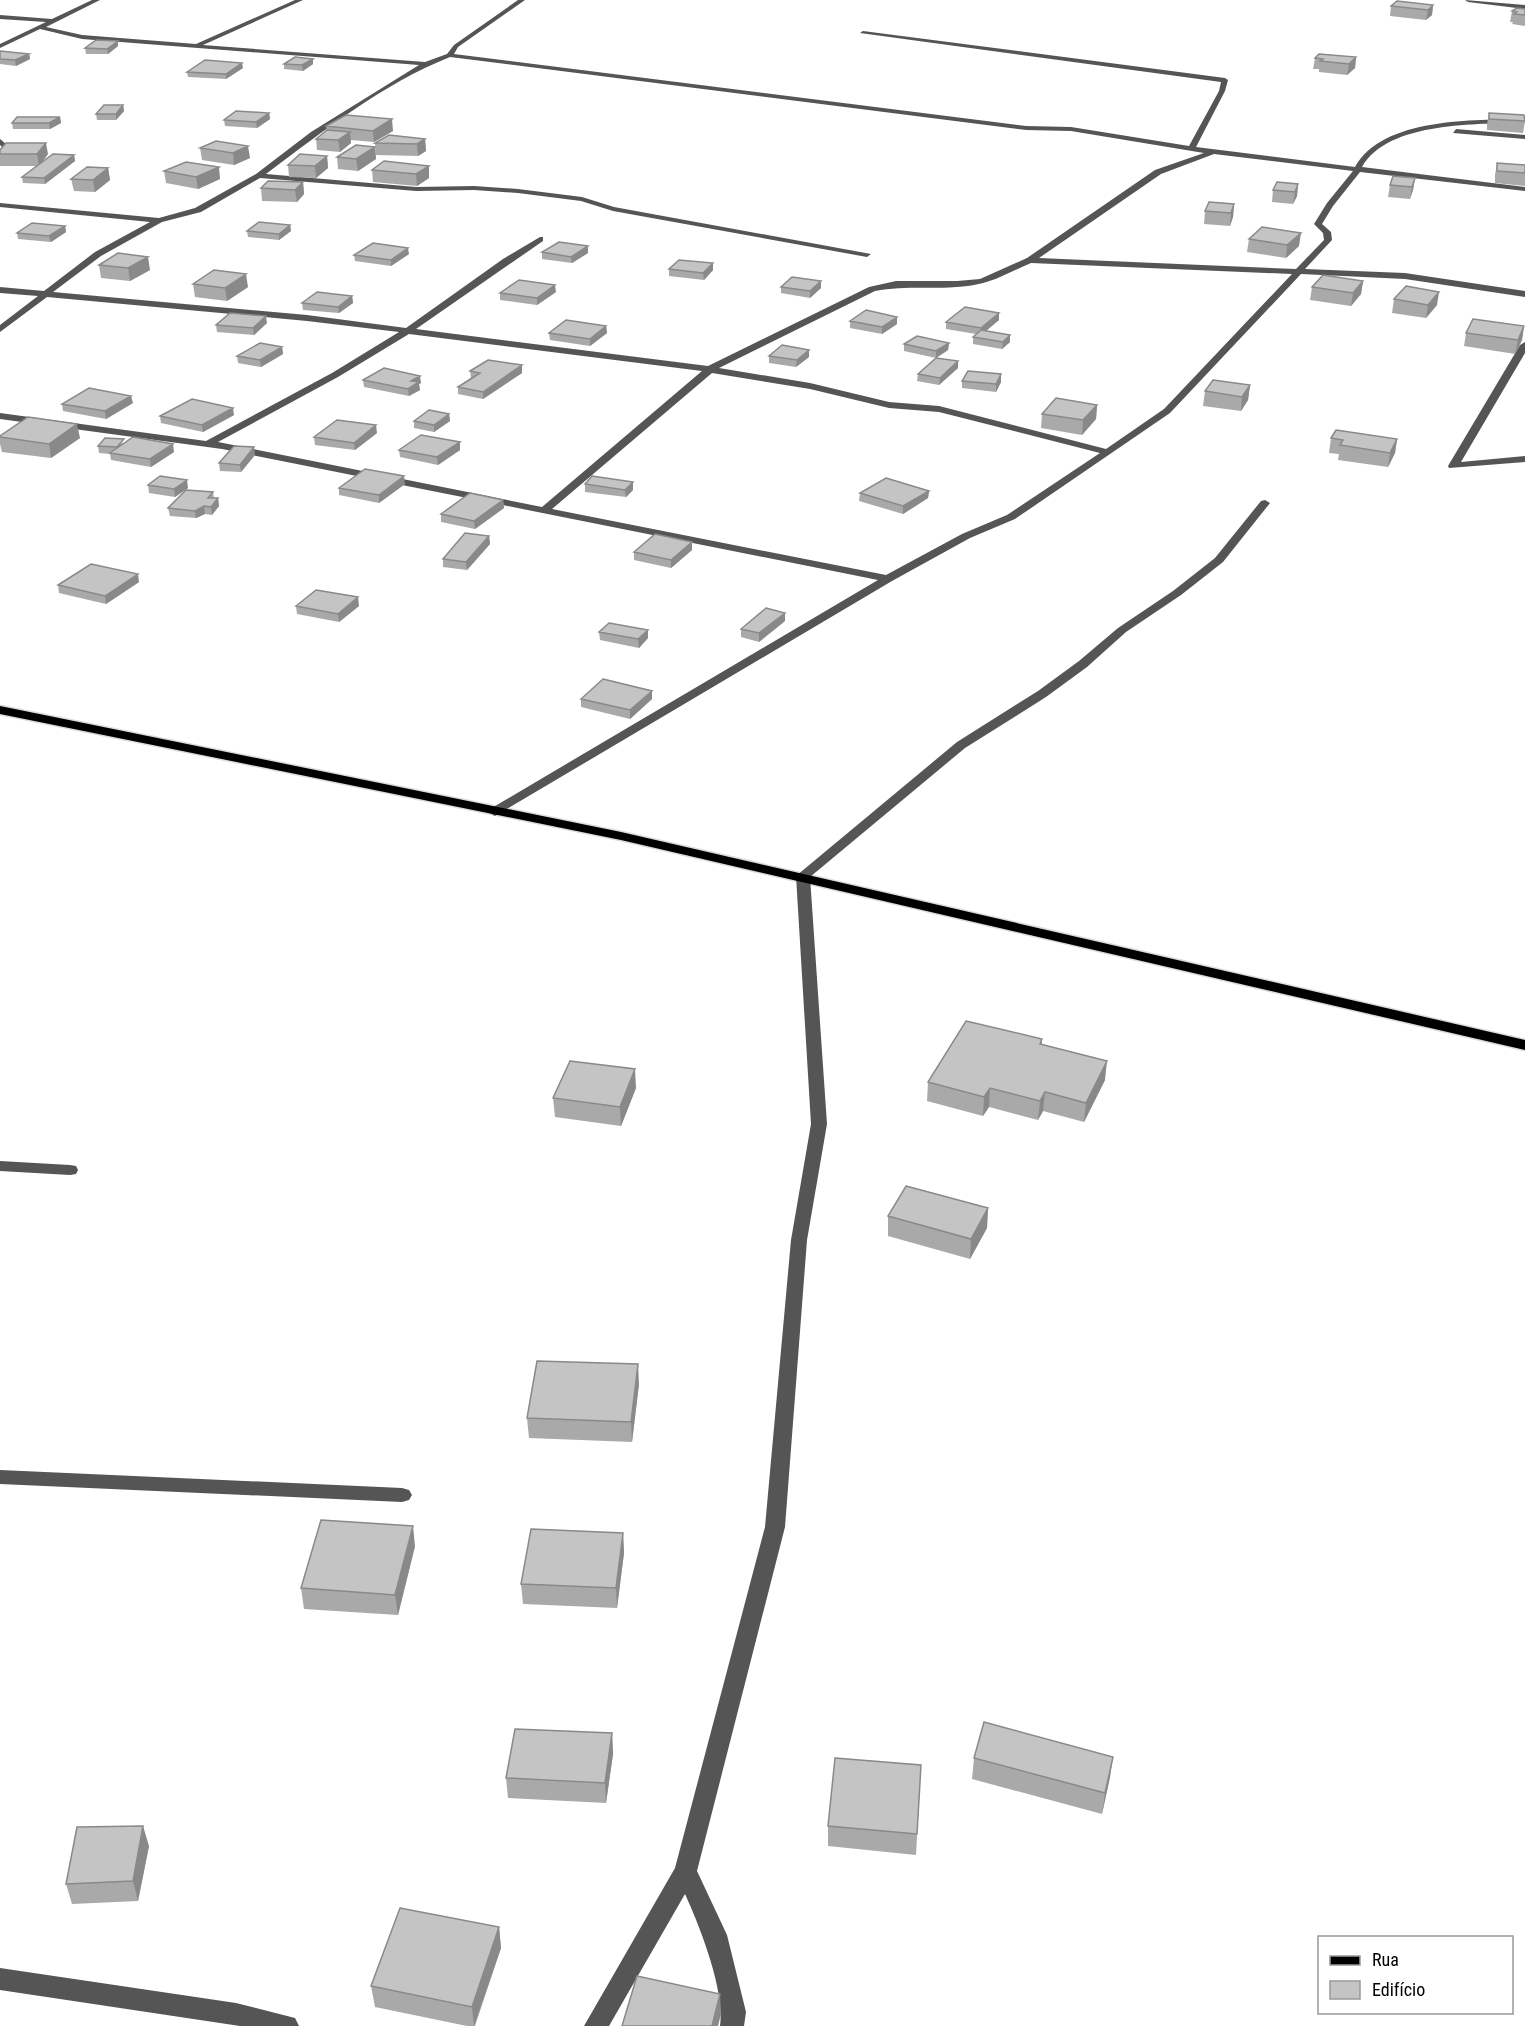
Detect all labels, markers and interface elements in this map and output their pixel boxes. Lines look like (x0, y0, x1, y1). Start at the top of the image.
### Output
legend (1318, 1936, 1513, 2014)
text: Rua (1372, 1949, 1399, 1970)
text: Edifício (1372, 1979, 1425, 2000)

